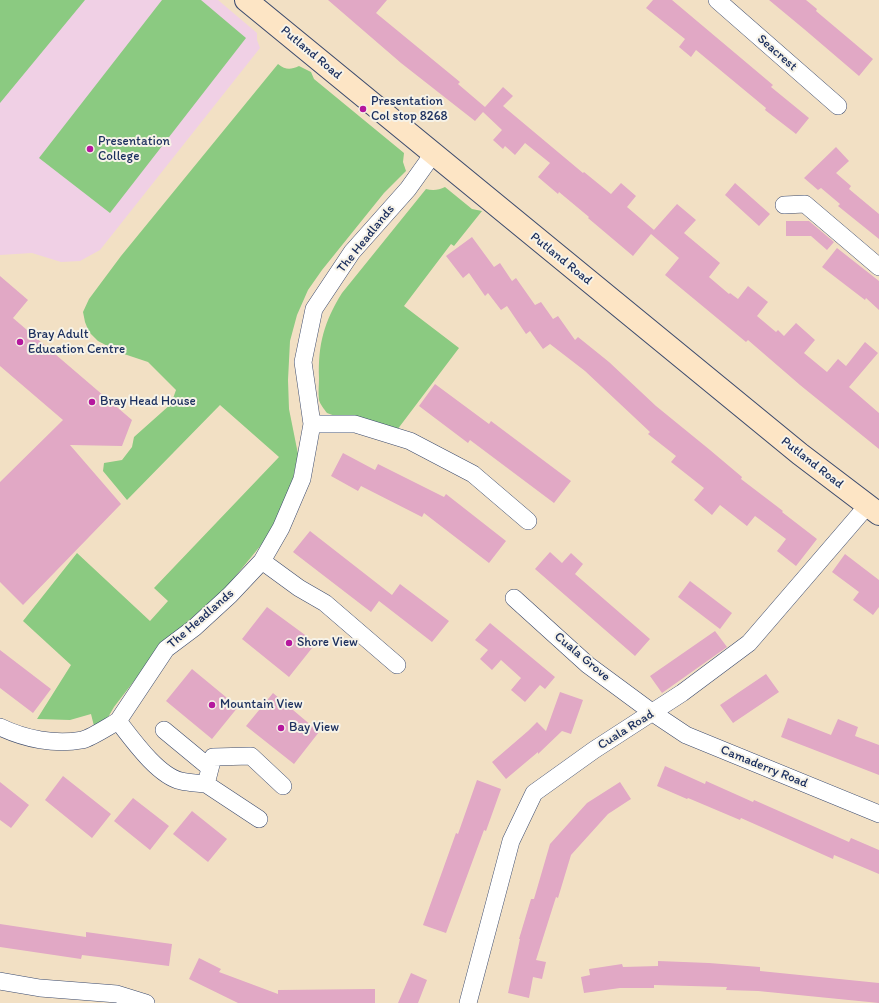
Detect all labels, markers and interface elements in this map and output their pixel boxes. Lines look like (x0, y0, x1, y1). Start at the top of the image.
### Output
street label: Putland Road (277, 23, 345, 83)
street label: Seacrest (754, 31, 800, 75)
place label: Presentation Col stop 8268 (371, 94, 448, 125)
marker: Presentation Col stop 8268 (358, 104, 368, 114)
place label: Presentation College (98, 134, 170, 165)
marker: Presentation College (85, 144, 95, 154)
street label: The Headlands (334, 202, 398, 276)
street label: Putland Road (527, 229, 595, 289)
place label: Bray Adult Education Centre (28, 327, 125, 358)
marker: Bray Adult Education Centre (15, 337, 25, 347)
place label: Bray Head House (100, 394, 196, 410)
marker: Bray Head House (87, 397, 97, 407)
street label: Putland Road (778, 434, 846, 492)
street label: The Headlands (165, 586, 237, 652)
street label: Cuala Grove (551, 629, 613, 685)
place label: Shore View (297, 635, 358, 651)
marker: Shore View (284, 638, 294, 648)
place label: Mountain View (220, 697, 303, 713)
marker: Mountain View (207, 700, 217, 710)
street label: Cuala Road (595, 707, 657, 753)
place label: Bay View (289, 720, 339, 736)
marker: Bay View (276, 723, 286, 733)
street label: Camaderry Road (718, 742, 810, 792)

